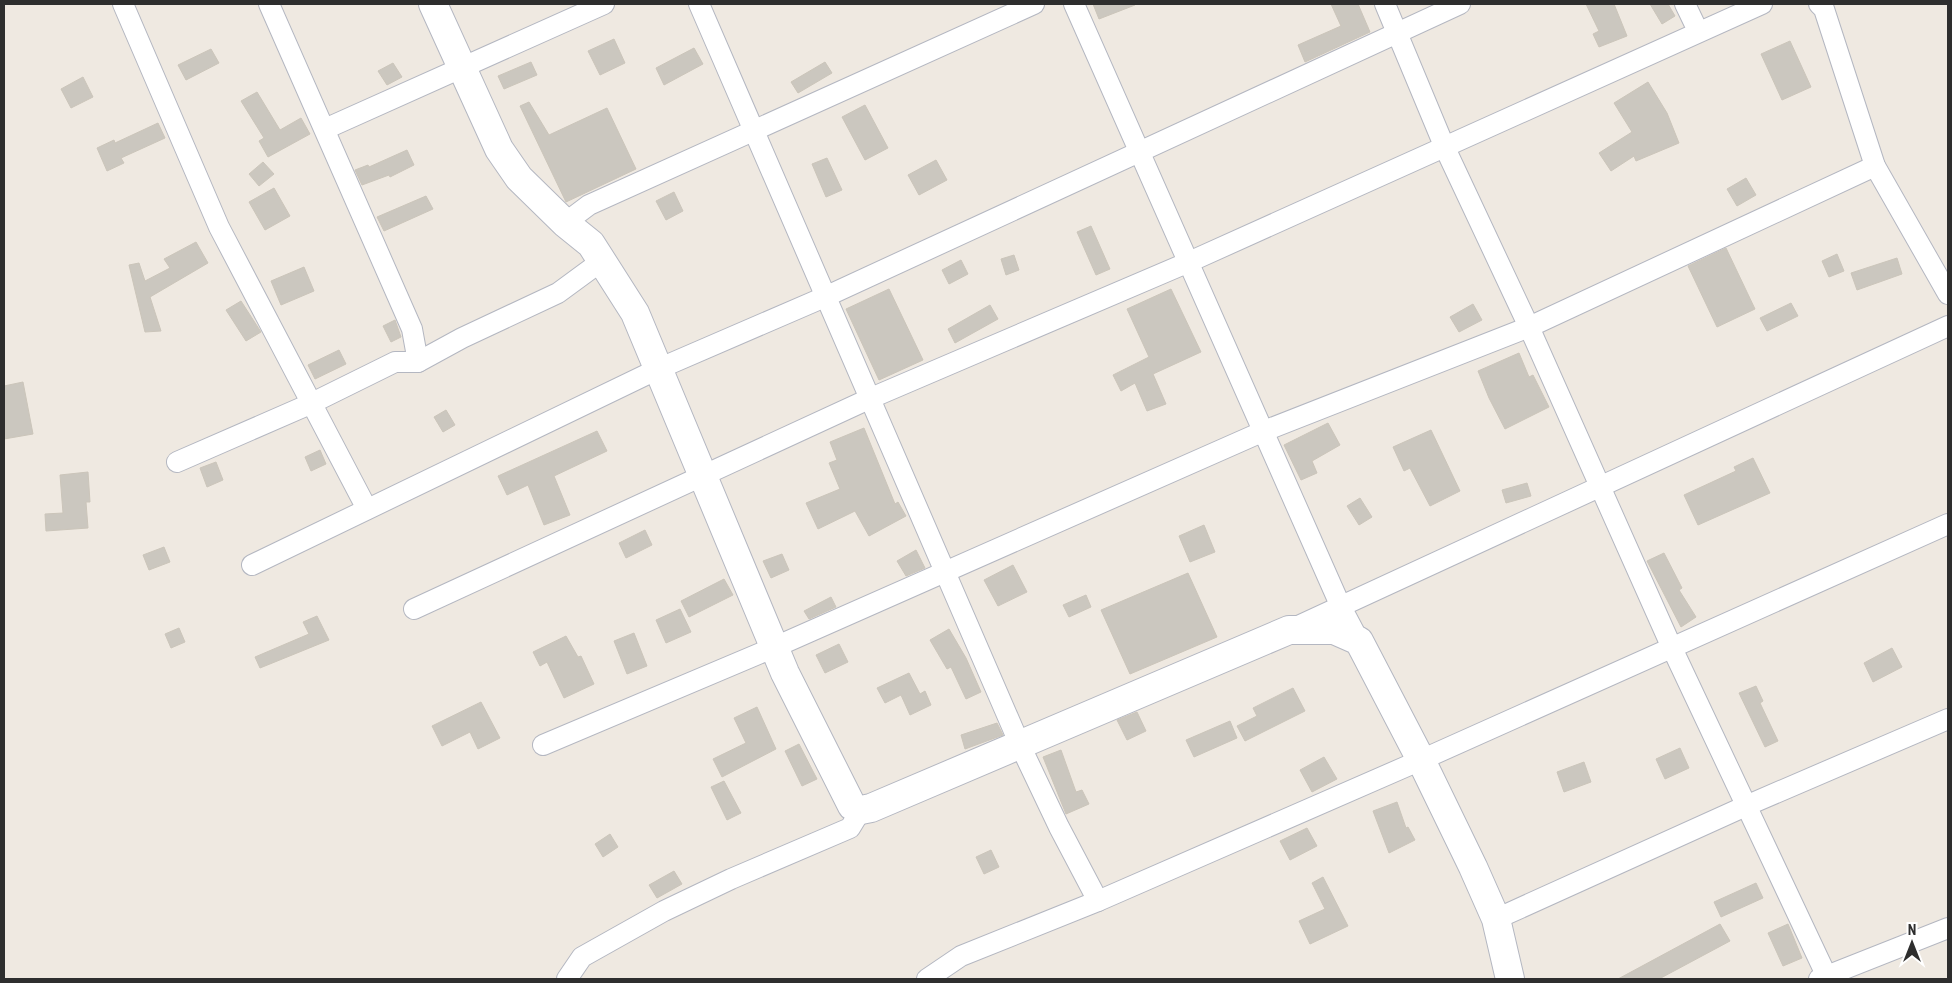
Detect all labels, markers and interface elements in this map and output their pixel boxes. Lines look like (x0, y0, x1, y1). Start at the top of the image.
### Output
north arrow (1887, 918, 1937, 968)
text: N (1908, 922, 1916, 938)

